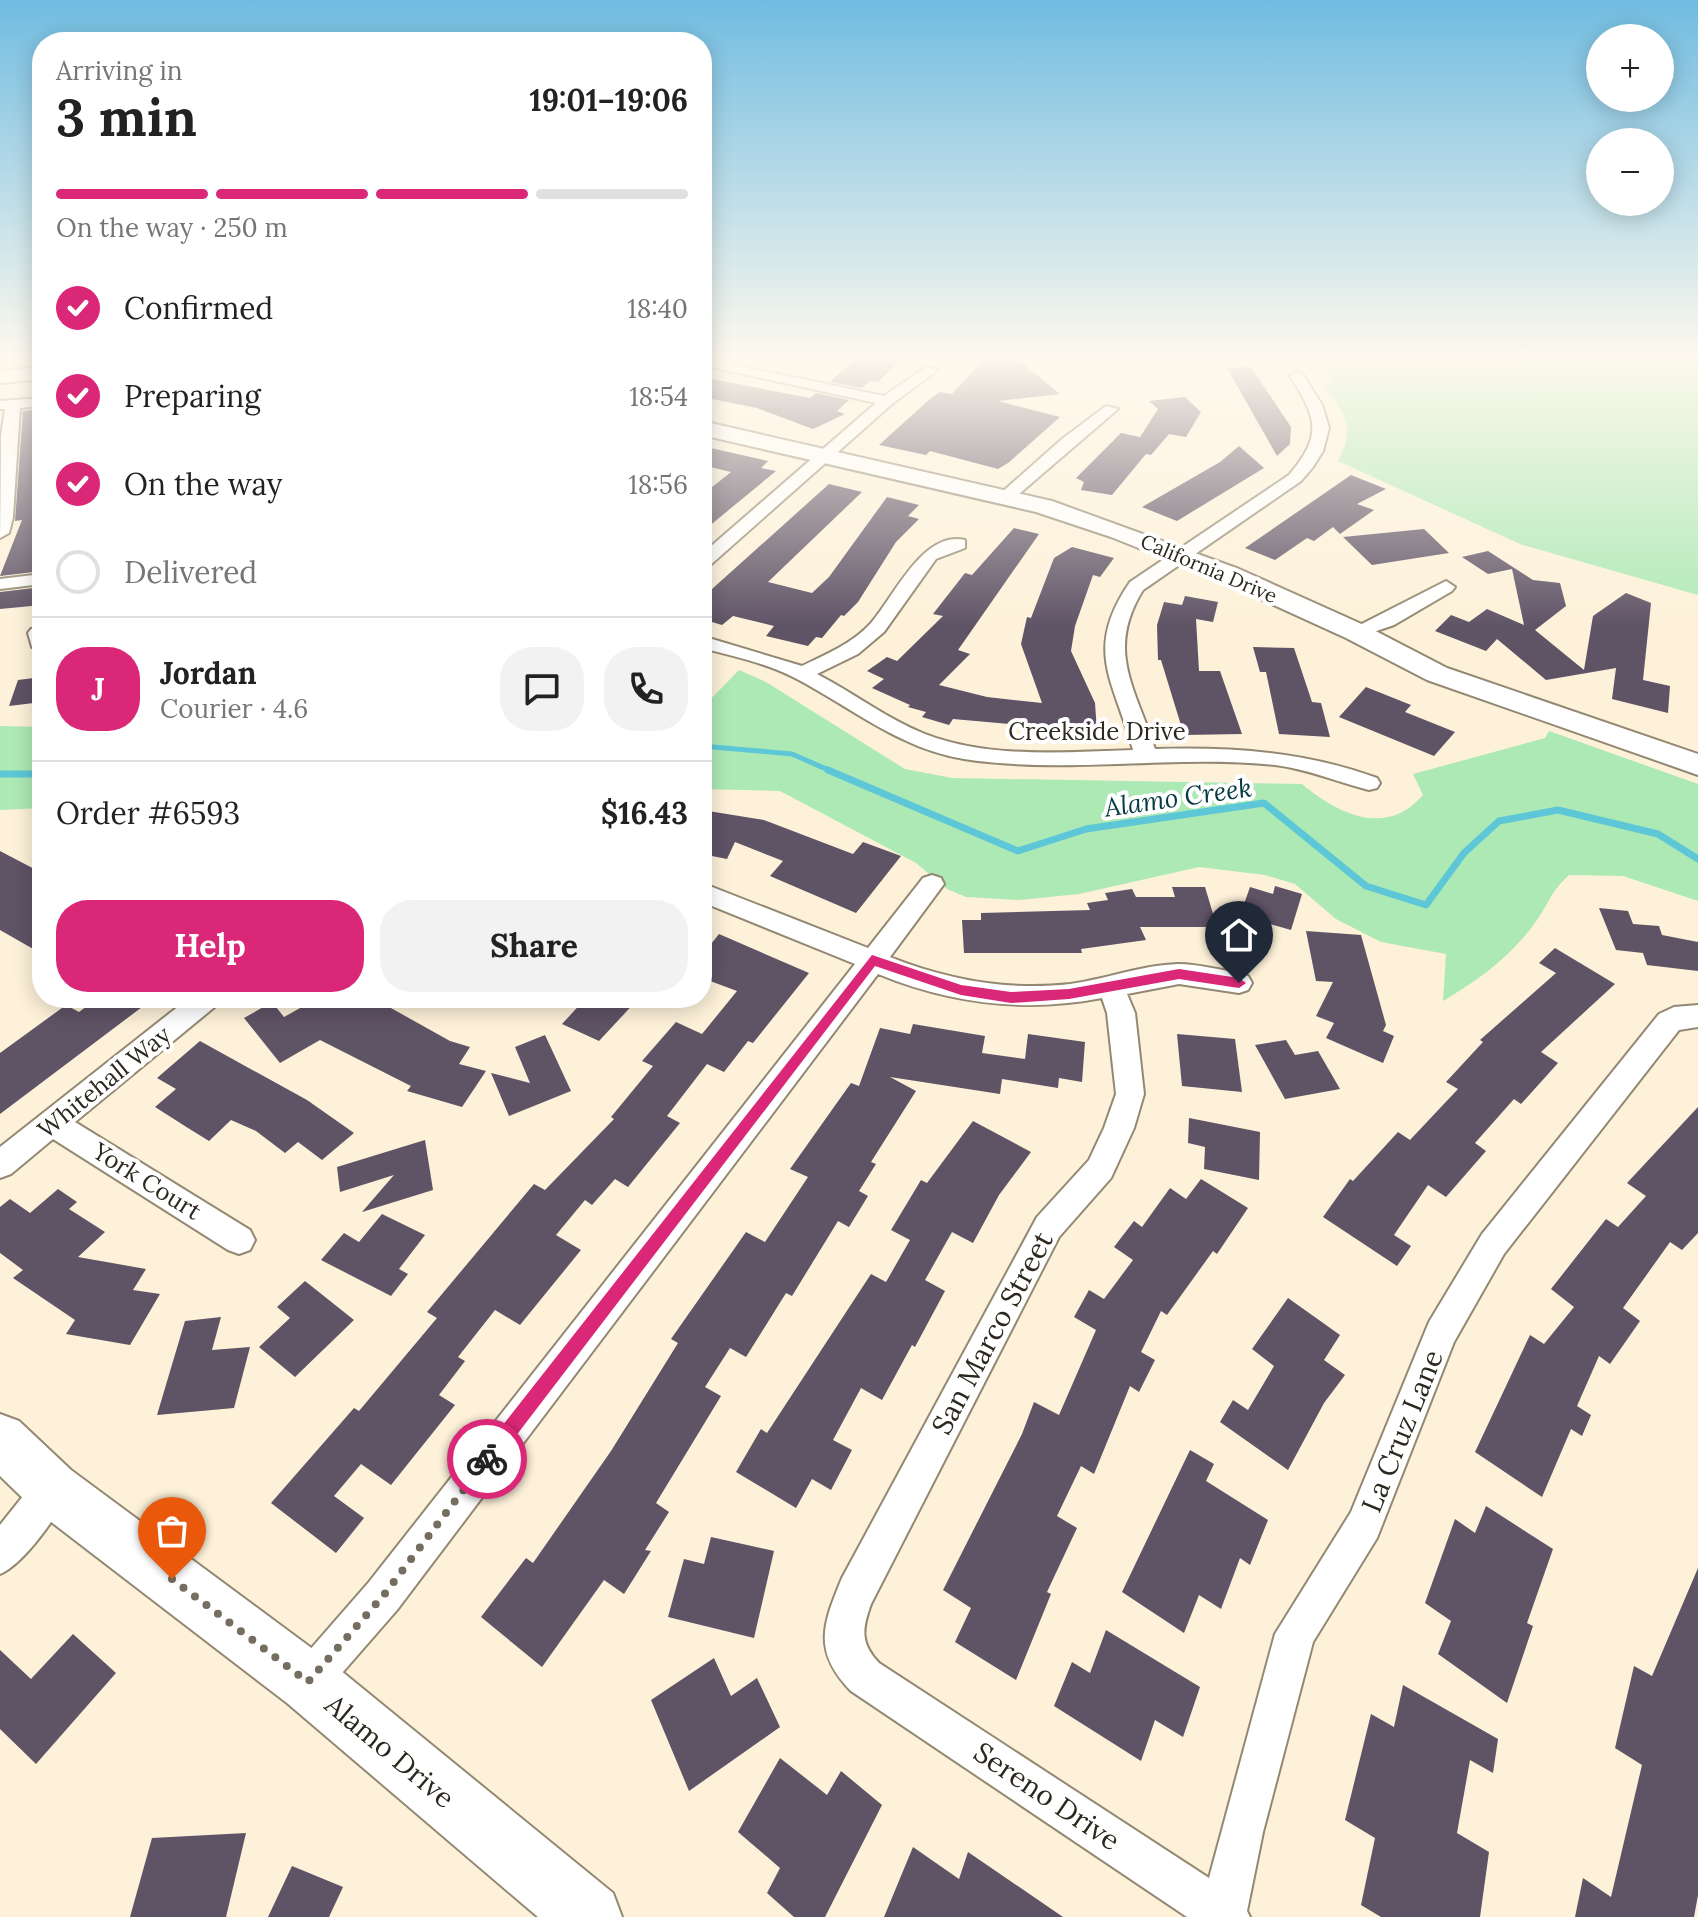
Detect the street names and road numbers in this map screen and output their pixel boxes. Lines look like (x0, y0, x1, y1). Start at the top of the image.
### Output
street label: California Drive (1137, 528, 1281, 608)
street label: Creekside Drive (1008, 716, 1186, 747)
street label: Whitehall Way (31, 1019, 177, 1145)
street label: York Court (86, 1135, 208, 1227)
street label: San Marco Street (923, 1225, 1061, 1441)
street label: La Cruz Lane (1353, 1344, 1451, 1518)
street label: Alamo Drive (317, 1686, 462, 1816)
street label: Sereno Drive (967, 1734, 1127, 1858)

